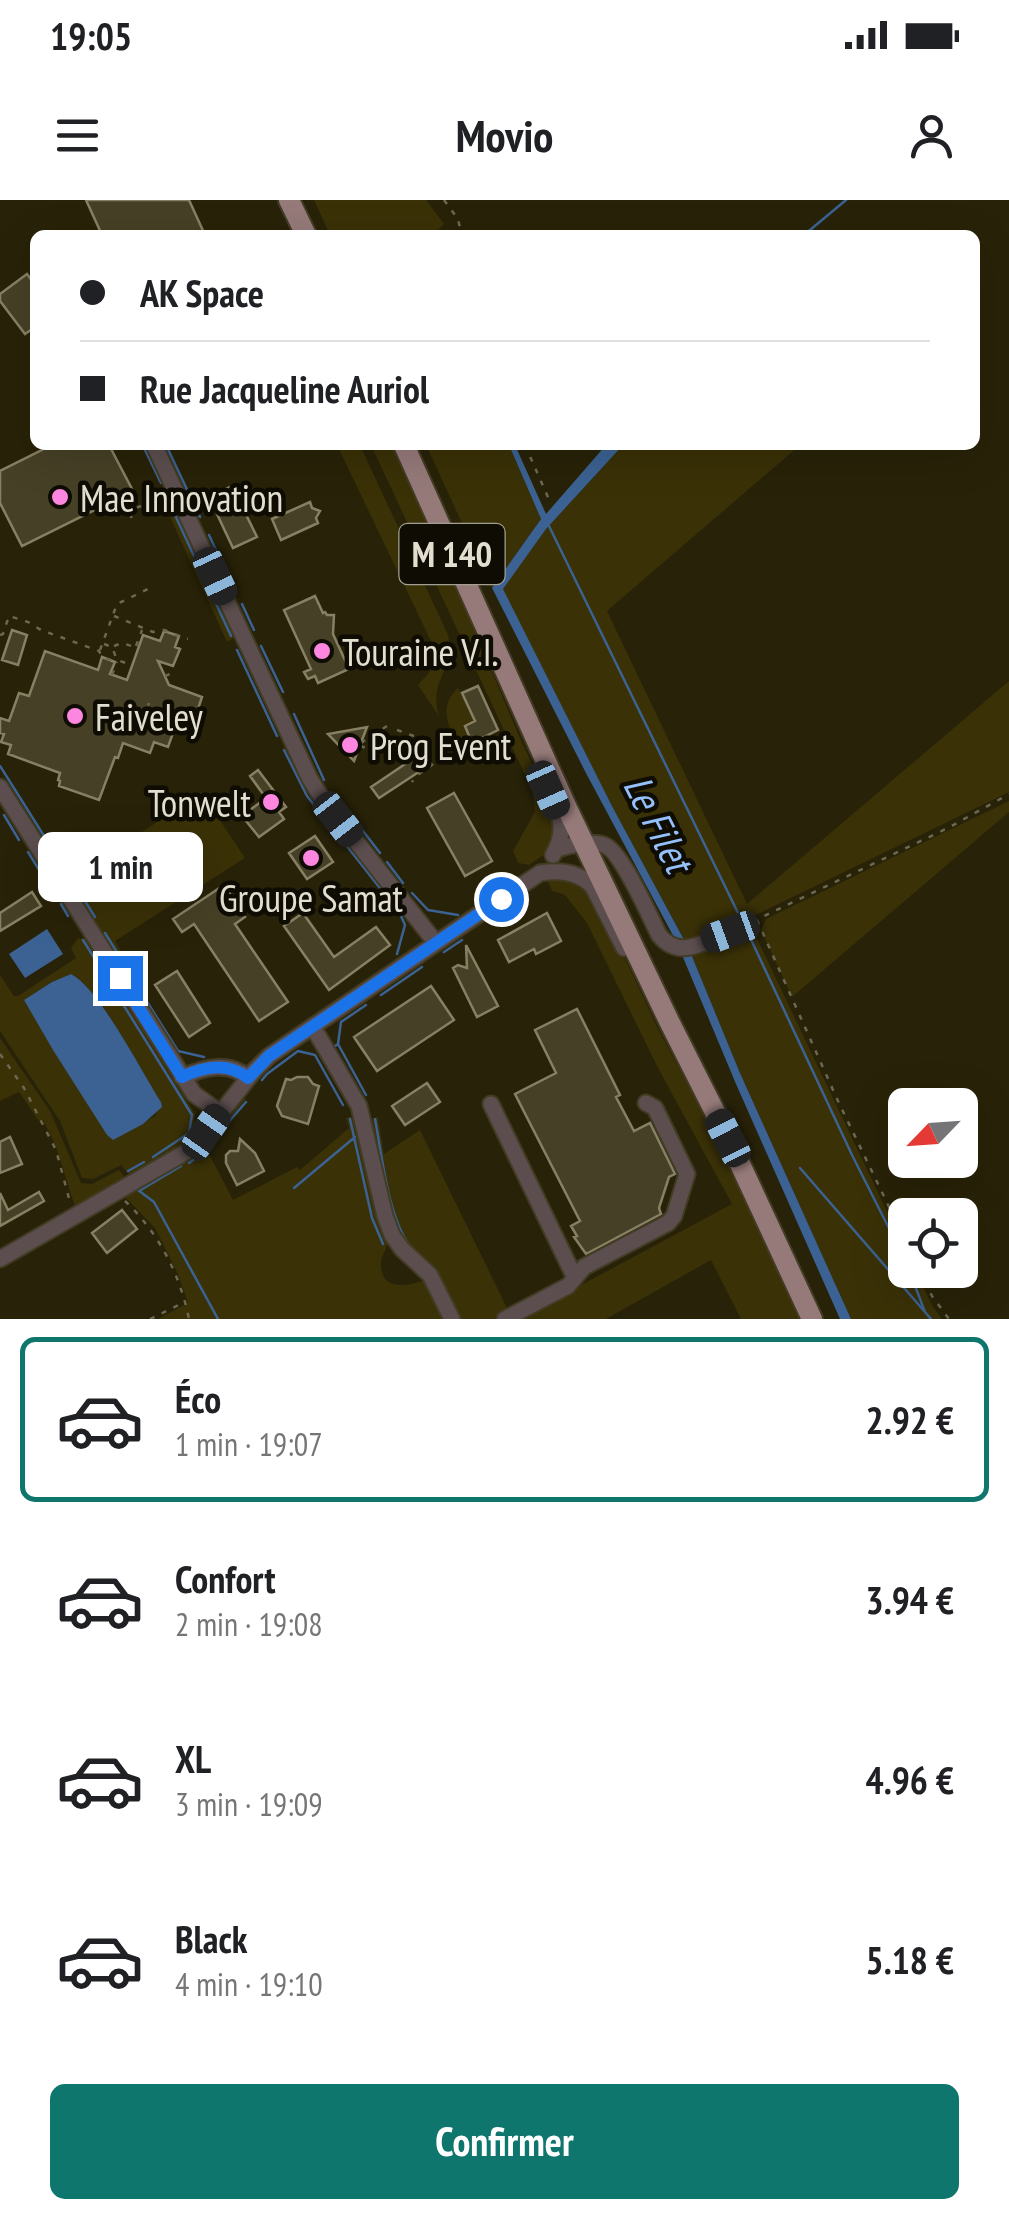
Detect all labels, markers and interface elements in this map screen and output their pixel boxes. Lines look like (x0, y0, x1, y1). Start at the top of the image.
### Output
text: 19:05 (50, 11, 132, 60)
text: Movio (456, 106, 553, 164)
icon: menu (50, 108, 105, 163)
icon: person (904, 108, 959, 163)
text: AK Space (140, 268, 264, 317)
text: Rue Jacqueline Auriol (140, 364, 429, 413)
place label: Mae Innovation (80, 473, 283, 522)
marker: Mae Innovation (49, 486, 71, 508)
road number: M 140 (400, 524, 504, 584)
car (189, 542, 241, 610)
place label: Touraine V.I. (342, 627, 498, 676)
marker: Touraine V.I. (311, 640, 333, 662)
place label: Faiveley (95, 692, 203, 741)
marker: Faiveley (64, 705, 86, 727)
place label: Prog Event (370, 721, 512, 770)
marker: Prog Event (339, 734, 361, 756)
car (522, 756, 574, 824)
water label: Le Filet (613, 766, 707, 884)
place label: Tonwelt (148, 778, 252, 827)
car (308, 786, 368, 852)
marker: Tonwelt (260, 791, 282, 813)
callout: 1 min (38, 833, 202, 903)
text: 1 min (88, 846, 153, 888)
marker: Groupe Samat (300, 847, 322, 869)
place label: Groupe Samat (219, 873, 404, 922)
route start (479, 877, 524, 922)
car (697, 908, 763, 956)
route end (98, 956, 143, 1001)
north arrow (888, 1088, 978, 1178)
map controls (888, 1088, 978, 1288)
car (177, 1099, 235, 1165)
car (701, 1104, 755, 1172)
button: locate (888, 1198, 978, 1288)
text: Éco (175, 1374, 221, 1423)
icon: car (55, 1375, 145, 1465)
text: 2.92 € (865, 1395, 954, 1444)
text: 1 min · 19:07 (175, 1423, 323, 1465)
text: Confort (175, 1554, 275, 1603)
icon: car (55, 1555, 145, 1645)
text: 3.94 € (865, 1575, 954, 1624)
text: 2 min · 19:08 (175, 1603, 323, 1645)
text: XL (175, 1734, 211, 1783)
icon: car (55, 1735, 145, 1825)
text: 4.96 € (865, 1755, 954, 1804)
text: 3 min · 19:09 (175, 1783, 323, 1825)
text: Black (175, 1914, 248, 1963)
icon: car (55, 1915, 145, 2005)
text: 5.18 € (865, 1935, 954, 1984)
text: 4 min · 19:10 (175, 1963, 323, 2005)
button: Confirmer (50, 2084, 959, 2199)

